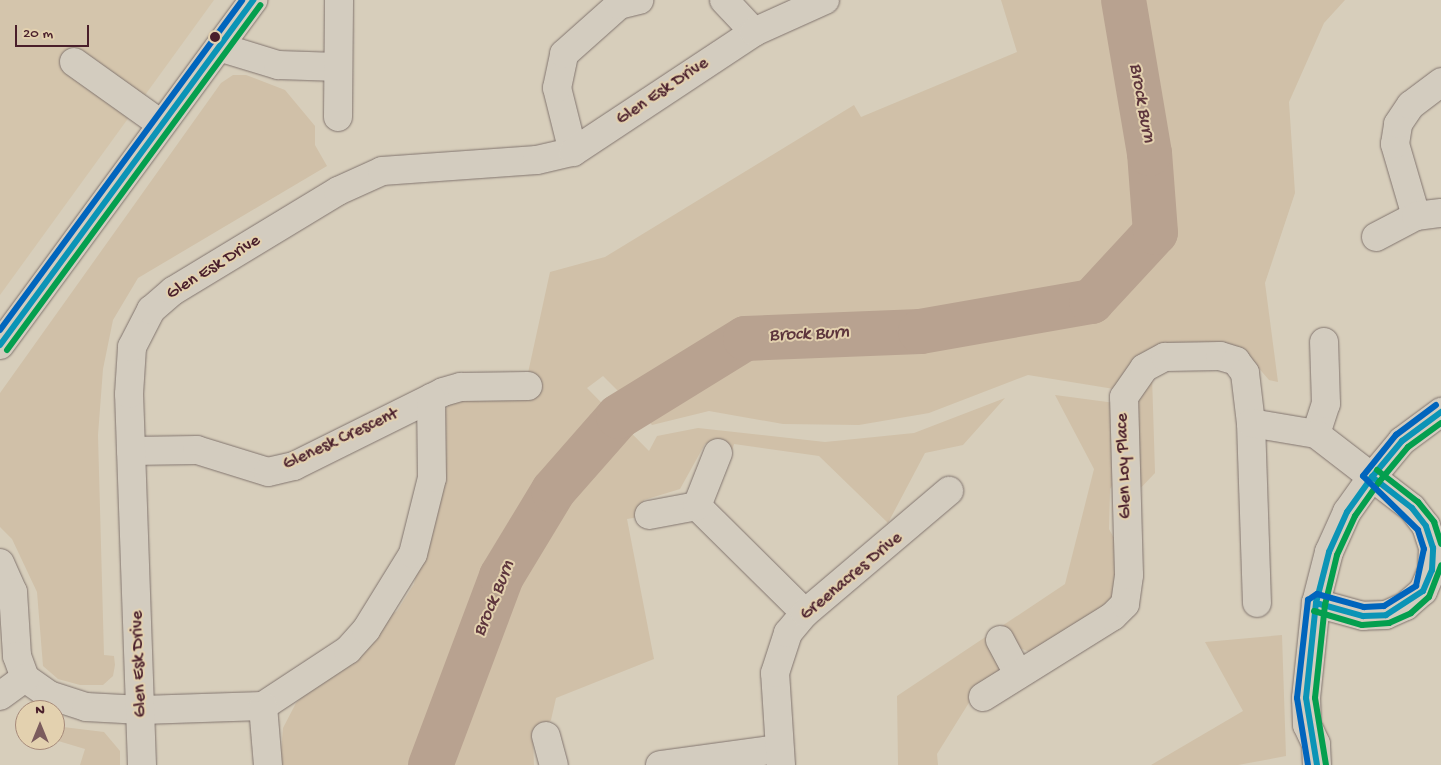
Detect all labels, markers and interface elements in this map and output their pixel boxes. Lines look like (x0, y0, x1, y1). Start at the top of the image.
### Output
scale bar (18, 15, 91, 47)
text: 20 m (23, 25, 53, 43)
unlabelled marker (210, 32, 220, 42)
street label: Glen Esk Drive (613, 53, 713, 131)
water label: Brock Burn (1123, 62, 1159, 144)
street label: Glen Esk Drive (163, 231, 265, 305)
water label: Brock Burn (769, 322, 849, 348)
street label: Glenesk Crescent (280, 404, 402, 476)
street label: Glen Loy Place (1112, 413, 1138, 519)
street label: Greenacres Drive (797, 528, 907, 626)
water label: Brock Burn (469, 558, 521, 640)
street label: Glen Esk Drive (127, 610, 153, 718)
north arrow (15, 700, 65, 750)
text: N (35, 702, 45, 719)

